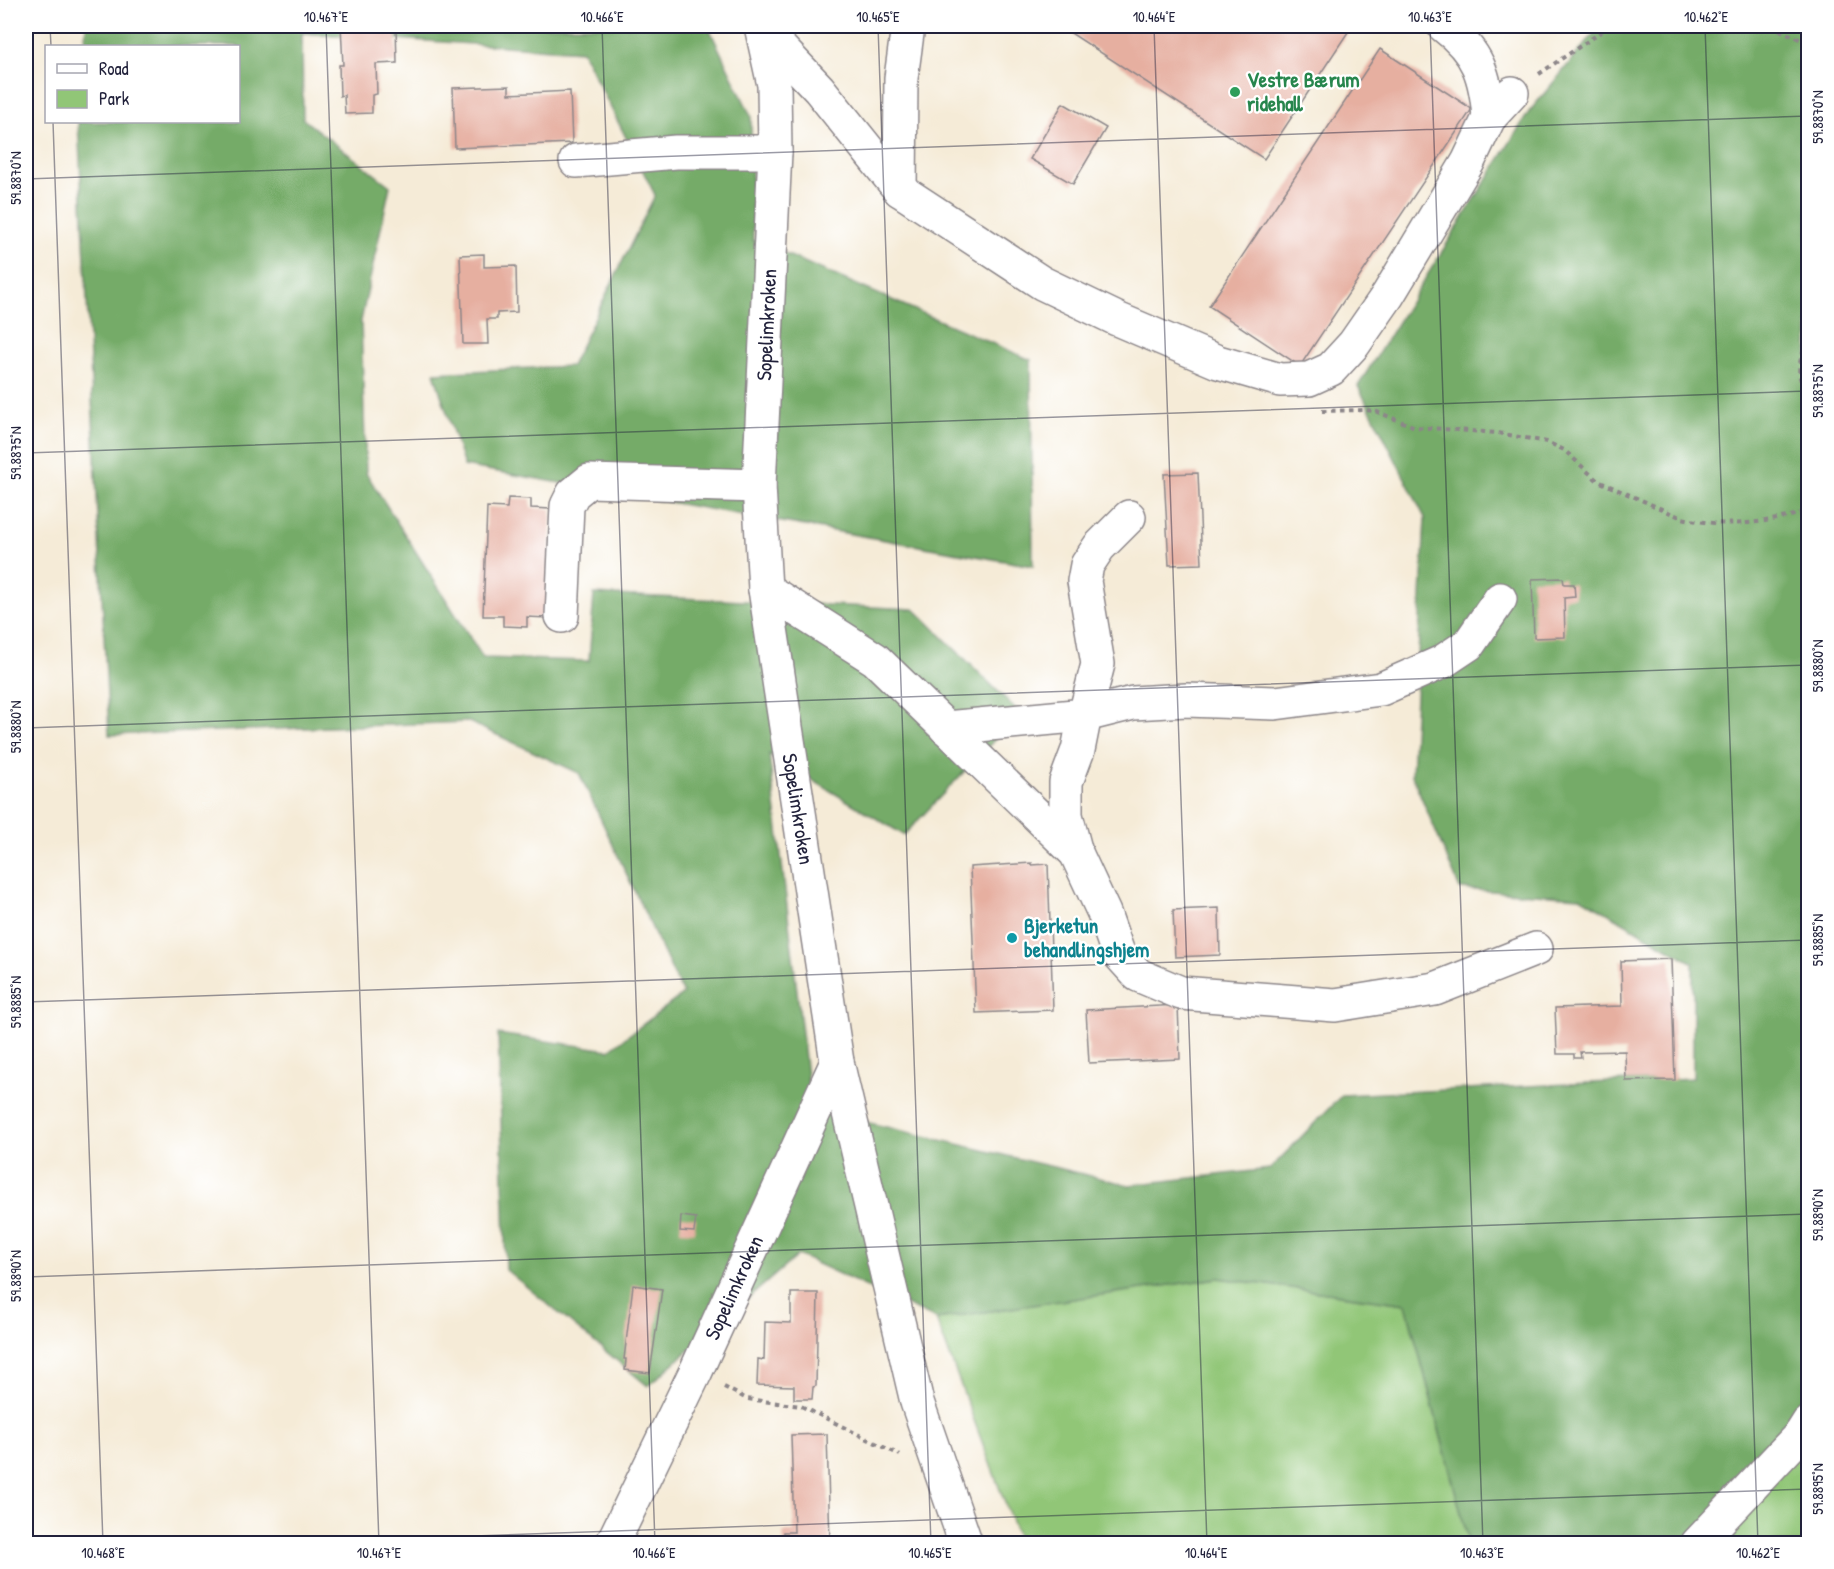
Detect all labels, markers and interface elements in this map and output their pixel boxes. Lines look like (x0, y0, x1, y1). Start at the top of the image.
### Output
text: 10.467°E (304, 6, 349, 27)
text: 10.466°E (580, 6, 624, 27)
text: 10.465°E (856, 6, 900, 27)
text: 10.464°E (1133, 6, 1176, 27)
text: 10.463°E (1408, 6, 1452, 27)
text: 10.462°E (1684, 6, 1728, 27)
legend (45, 45, 240, 123)
text: Road (99, 56, 129, 81)
place label: Vestre Bærum ridehall (1247, 65, 1359, 118)
marker: Vestre Bærum ridehall (1228, 85, 1242, 99)
text: Park (99, 86, 130, 111)
text: 59.8870°N (1807, 90, 1828, 144)
text: 59.8870°N (5, 151, 26, 205)
street label: Sopelimkroken (749, 268, 783, 381)
text: 59.8875°N (1807, 364, 1828, 418)
text: 59.8875°N (5, 426, 26, 480)
text: 59.8880°N (1807, 640, 1828, 692)
text: 59.8880°N (5, 701, 26, 753)
street label: Sopelimkroken (775, 751, 822, 866)
place label: Bjerketun behandlingshjem (1024, 911, 1149, 965)
text: 59.8885°N (1807, 914, 1828, 966)
marker: Bjerketun behandlingshjem (1005, 931, 1019, 945)
text: 59.8885°N (5, 976, 26, 1028)
text: 59.8890°N (1807, 1189, 1828, 1241)
street label: Sopelimkroken (697, 1230, 770, 1344)
text: 59.8890°N (5, 1250, 26, 1302)
text: 59.8895°N (1807, 1463, 1828, 1515)
text: 10.468°E (81, 1542, 125, 1563)
text: 10.467°E (357, 1542, 402, 1563)
text: 10.466°E (632, 1542, 676, 1563)
text: 10.465°E (908, 1542, 952, 1563)
text: 10.464°E (1185, 1542, 1228, 1563)
text: 10.463°E (1460, 1542, 1504, 1563)
text: 10.462°E (1736, 1542, 1780, 1563)

